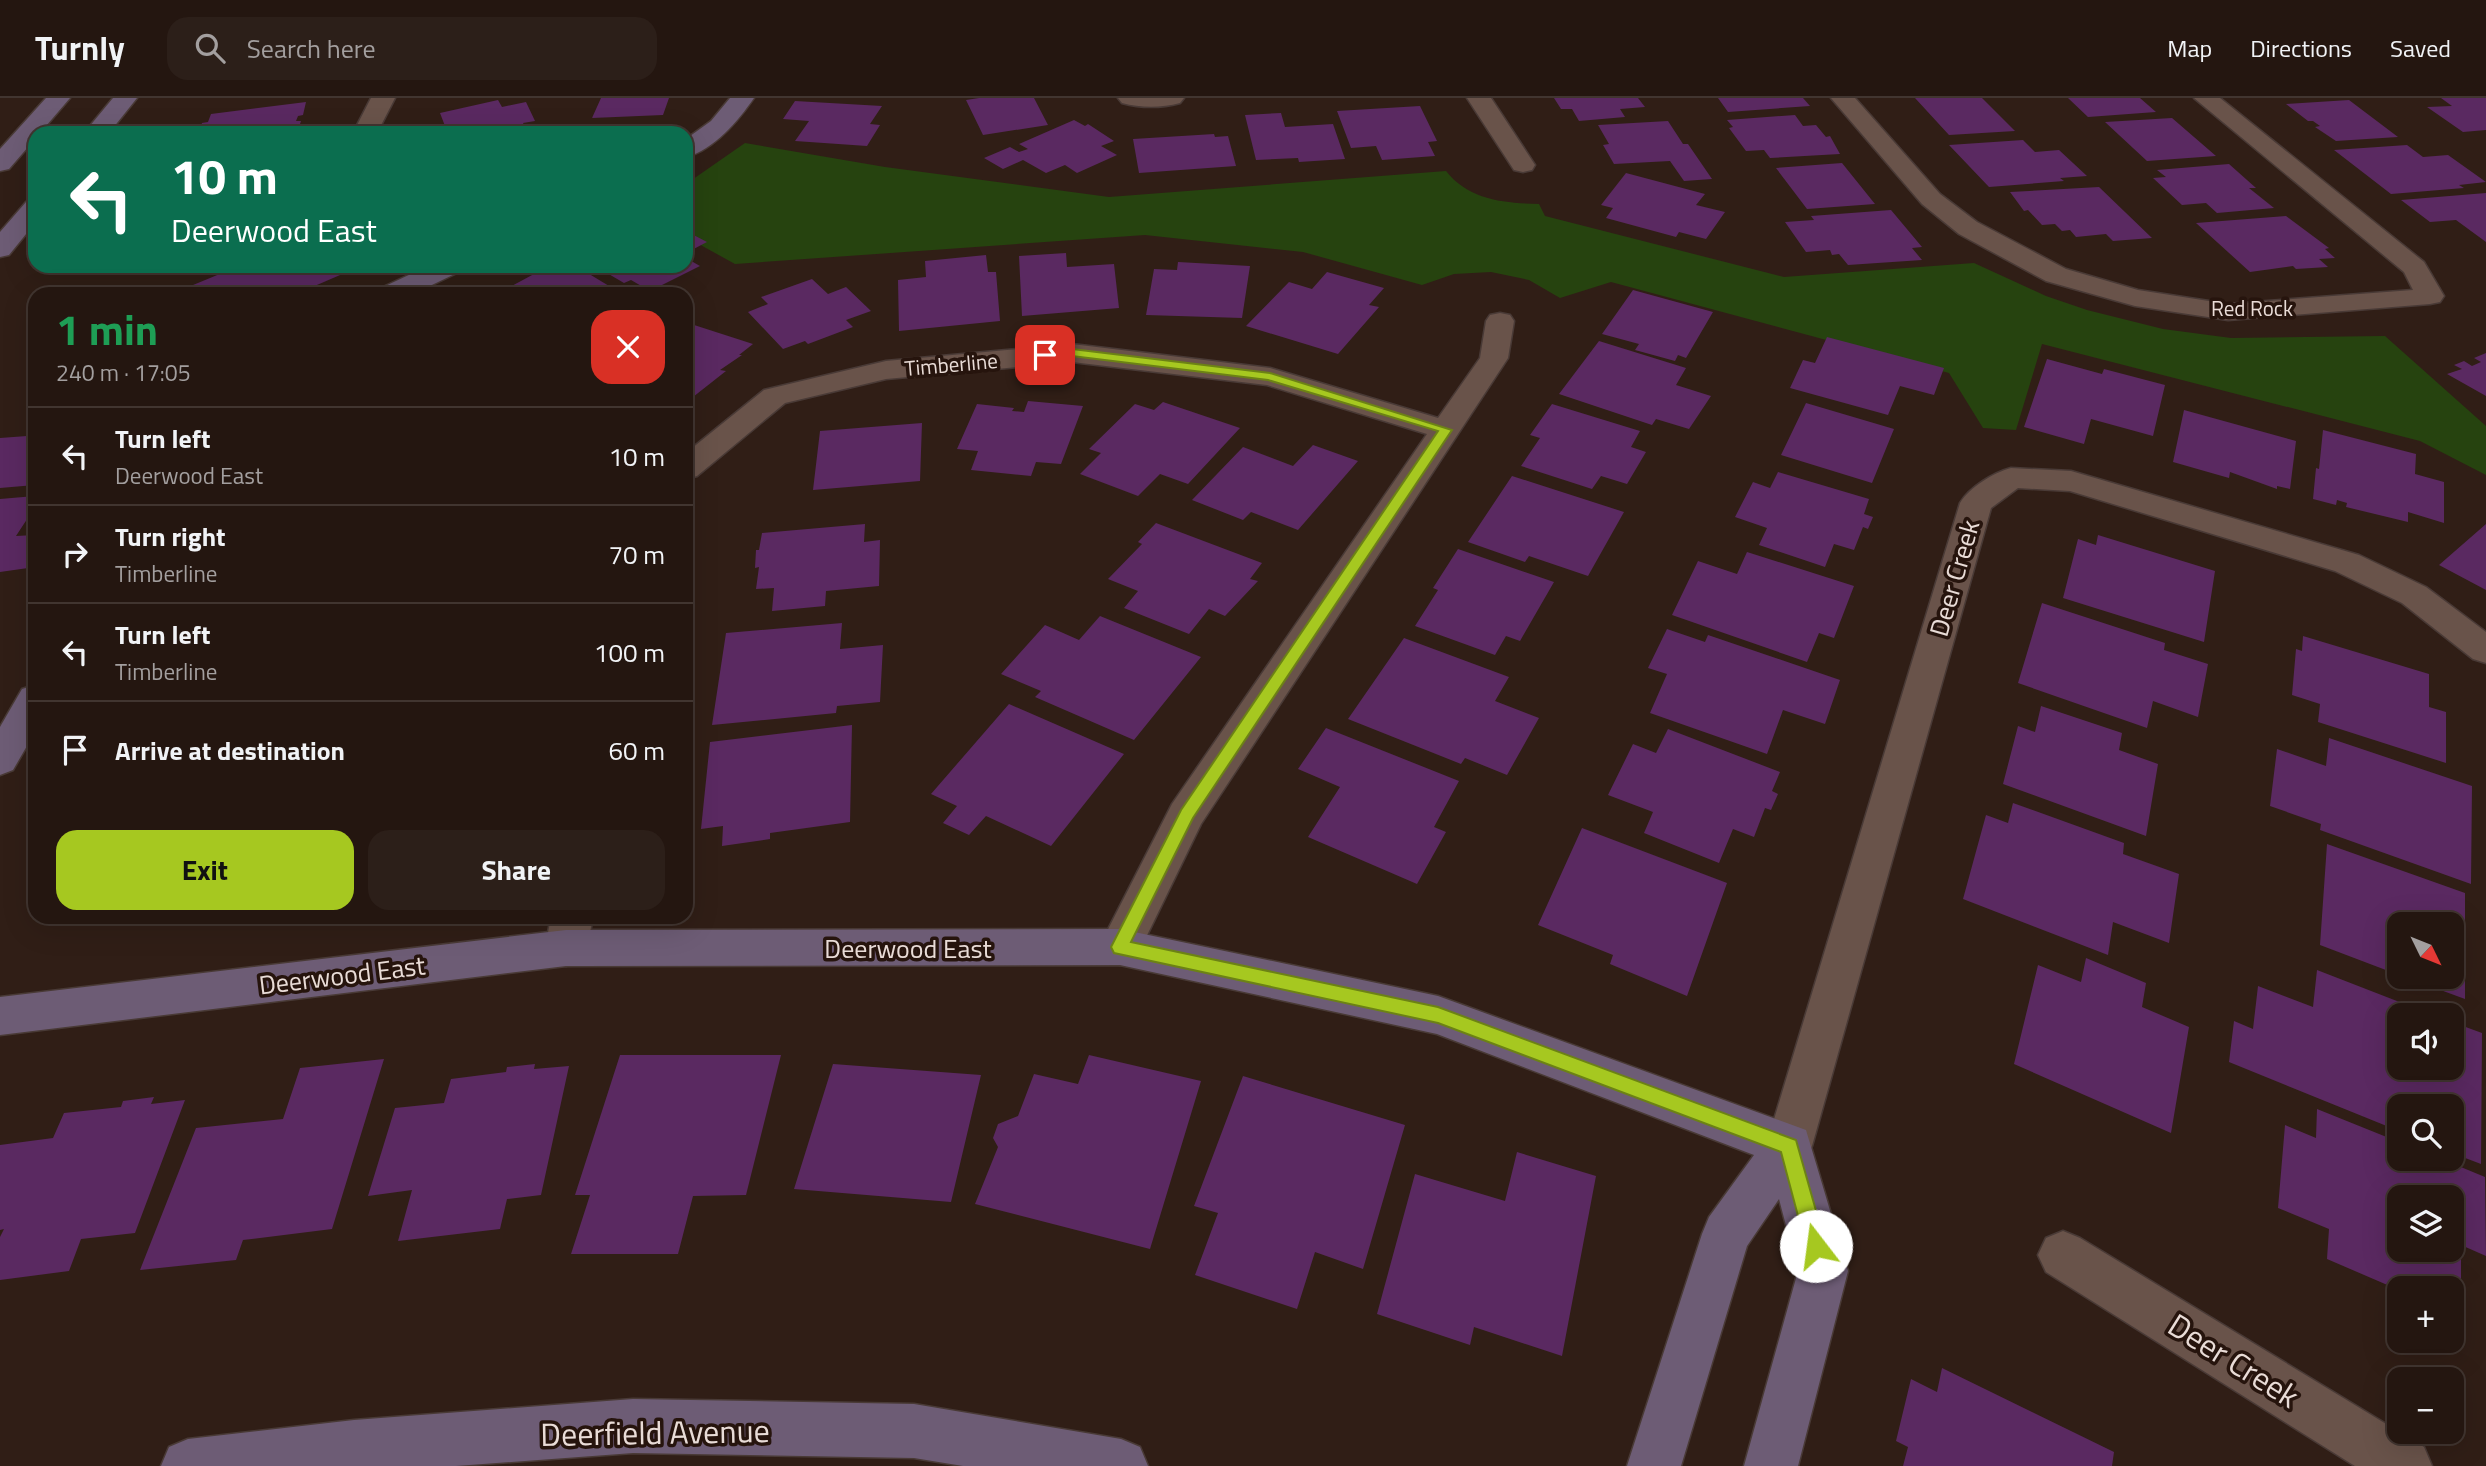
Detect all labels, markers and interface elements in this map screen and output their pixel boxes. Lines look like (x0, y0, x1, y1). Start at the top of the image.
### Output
search box (167, 17, 657, 80)
text: Turnly (35, 23, 125, 73)
icon: search (191, 29, 229, 67)
text: Search here (247, 29, 376, 68)
text: Map (2167, 30, 2212, 66)
text: Directions (2250, 30, 2352, 66)
text: Saved (2390, 30, 2451, 66)
text: 10 m (171, 138, 278, 213)
icon: left (56, 154, 147, 245)
text: Deerwood East (171, 206, 377, 254)
street label: Red Rock (2211, 292, 2293, 324)
text: 1 min (56, 297, 158, 361)
button: close (591, 310, 665, 384)
pin (1015, 325, 1075, 385)
icon: arrive (1026, 336, 1064, 374)
street label: Timberline (903, 344, 999, 384)
text: 240 m · 17:05 (56, 355, 191, 390)
text: Turn left (115, 419, 210, 458)
icon: left (56, 437, 94, 475)
text: 10 m (608, 437, 665, 476)
text: Deerwood East (115, 458, 263, 493)
street label: Deer Creek (1919, 515, 1989, 641)
text: Turn right (115, 517, 226, 556)
icon: right (56, 535, 94, 573)
text: 70 m (608, 535, 665, 574)
text: Timberline (115, 556, 217, 591)
text: Turn left (115, 615, 210, 654)
icon: left (56, 633, 94, 671)
text: 100 m (594, 633, 665, 672)
text: Timberline (115, 654, 217, 689)
icon: arrive (56, 731, 94, 769)
text: Arrive at destination (115, 731, 345, 770)
text: 60 m (608, 731, 665, 770)
button: Exit (56, 830, 354, 910)
button: Share (368, 830, 665, 910)
north arrow (2387, 912, 2464, 989)
map controls (2387, 912, 2464, 1444)
street label: Deerwood East (824, 929, 992, 968)
street label: Deerwood East (257, 945, 427, 1005)
button: sound (2387, 1003, 2464, 1080)
button: search (2387, 1094, 2464, 1171)
button: layers (2387, 1185, 2464, 1262)
position arrow (1779, 1209, 1853, 1283)
button: + (2387, 1276, 2464, 1353)
street label: Deer Creek (2159, 1301, 2309, 1419)
button: − (2387, 1367, 2464, 1444)
street label: Deerfield Avenue (540, 1406, 770, 1458)

